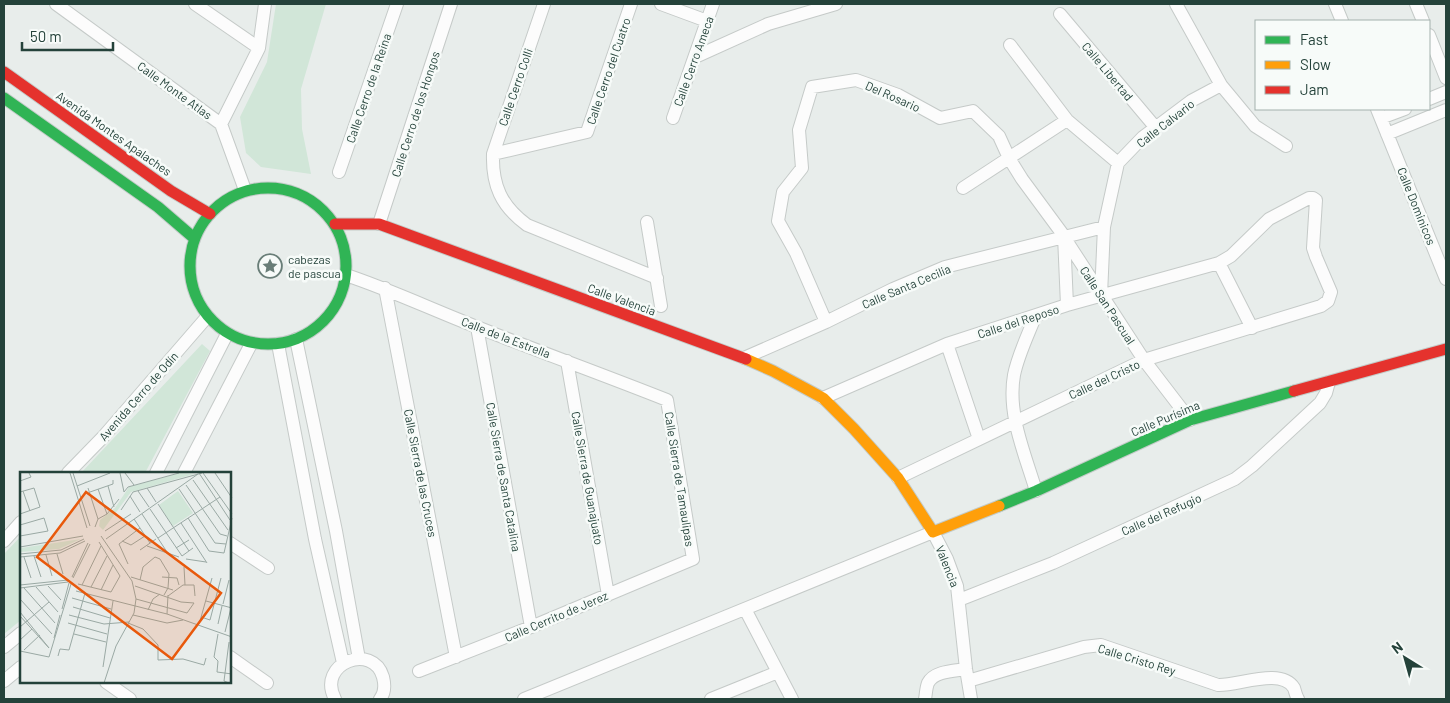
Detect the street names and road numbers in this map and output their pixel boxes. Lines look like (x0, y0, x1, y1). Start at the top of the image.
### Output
street label: Calle Cerro Ameca (670, 14, 716, 108)
street label: Calle Cerro del Cuatro (583, 16, 633, 126)
street label: Calle Cerro de la Reina (343, 31, 393, 145)
street label: Calle Libertad (1080, 39, 1136, 103)
street label: Calle Cerro Colli (495, 46, 535, 128)
street label: Calle Cerro de los Hongos (388, 49, 442, 179)
street label: Calle Monte Atlas (135, 58, 215, 122)
street label: Del Rosario (863, 78, 923, 114)
street label: Avenida Montes Apalaches (54, 88, 174, 178)
street label: Calle Calvario (1133, 96, 1197, 150)
street label: Calle Dominicos (1395, 165, 1439, 247)
street label: Calle Santa Cecilia (860, 261, 952, 311)
street label: Calle San Pascual (1078, 263, 1138, 347)
street label: Calle Valencia (586, 280, 658, 318)
street label: Calle del Reposo (975, 301, 1061, 341)
street label: Calle de la Estrella (460, 314, 552, 360)
street label: Avenida Cerro de Odín (96, 349, 180, 443)
street label: Calle del Cristo (1066, 356, 1142, 402)
street label: Calle Purísima (1129, 397, 1201, 439)
street label: Calle Sierra de Santa Catalina (484, 401, 524, 553)
street label: Calle Sierra de las Cruces (402, 408, 440, 538)
street label: Calle Sierra de Guanajuato (569, 410, 607, 546)
street label: Calle Sierra de Tamaulipas (662, 411, 698, 548)
street label: Calle del Refugio (1119, 490, 1203, 538)
street label: Valencia (933, 543, 963, 589)
street label: Calle Cerrito de Jerez (502, 588, 610, 644)
street label: Calle Cristo Rey (1097, 641, 1178, 678)

